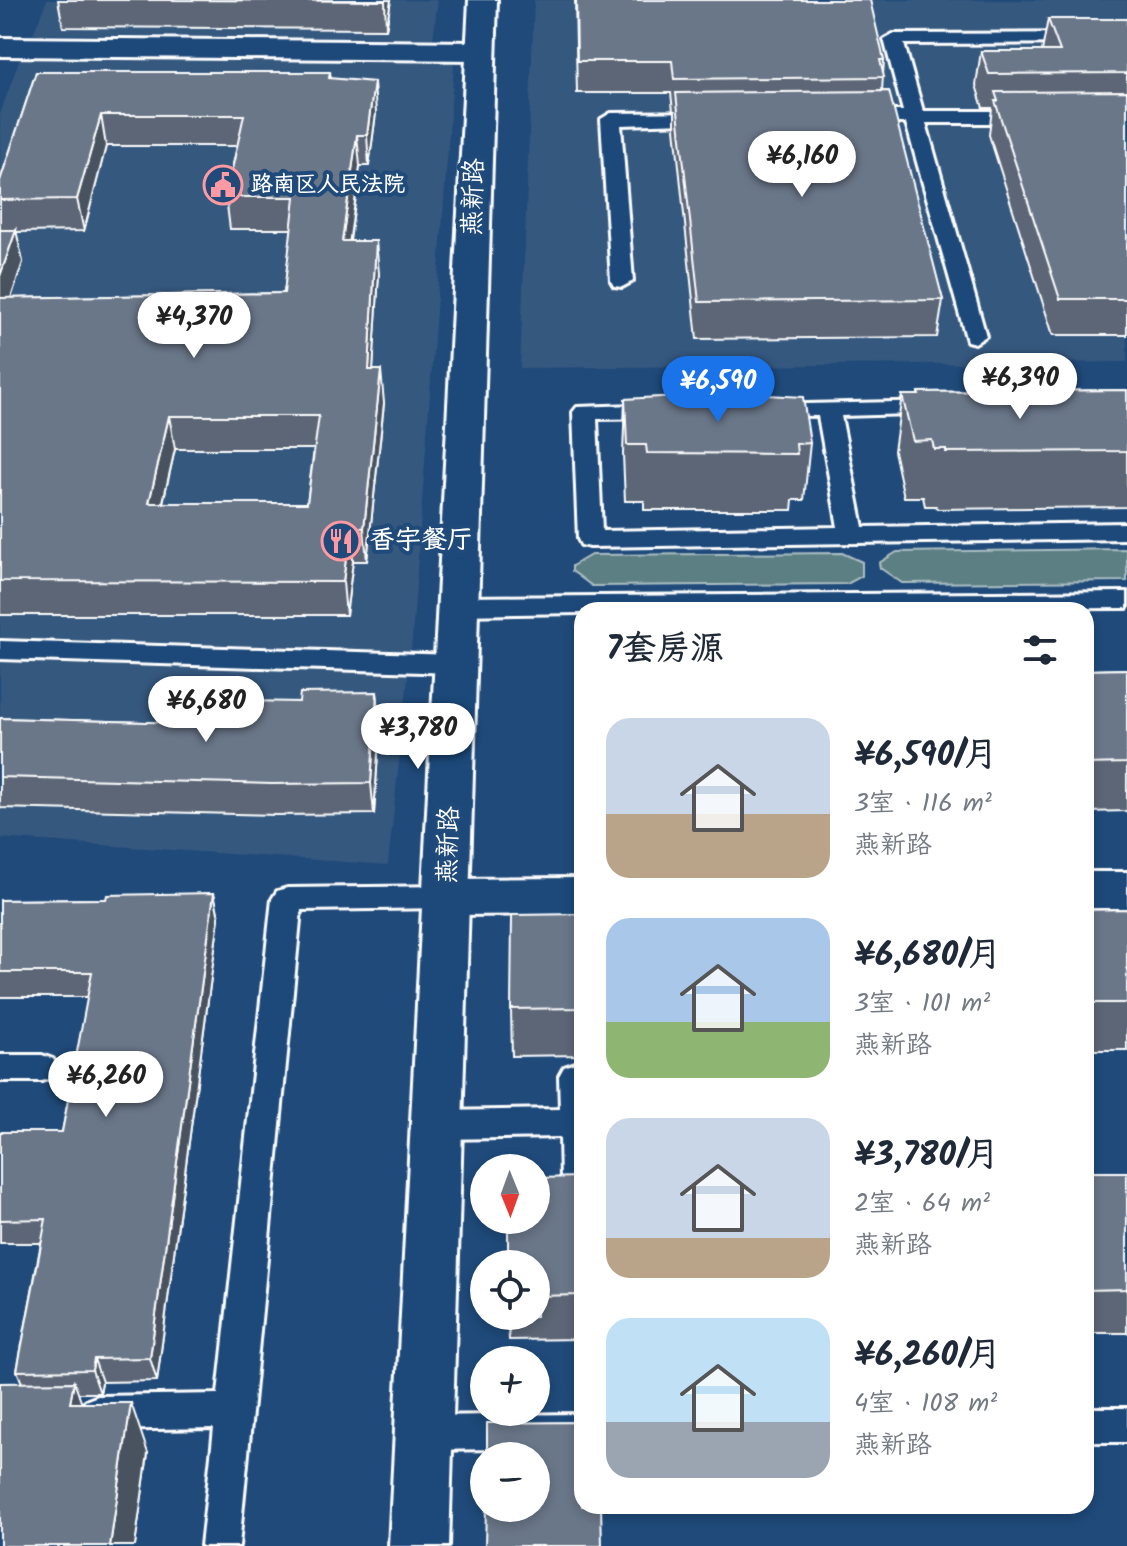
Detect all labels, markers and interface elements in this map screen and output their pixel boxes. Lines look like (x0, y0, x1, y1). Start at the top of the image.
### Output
pin: ¥6,160 (737, 131, 867, 199)
text: ¥6,160 (766, 136, 838, 178)
street label: 燕新路 (452, 157, 496, 237)
public building icon: 路南区人民法院 (202, 164, 244, 206)
place label: 路南区人民法院 (251, 168, 405, 203)
pin: ¥4,370 (129, 292, 259, 360)
text: ¥4,370 (156, 297, 232, 339)
pin: ¥6,390 (955, 353, 1085, 421)
pin: ¥6,590 (653, 356, 783, 424)
text: ¥6,390 (981, 358, 1059, 400)
text: ¥6,590 (680, 361, 756, 403)
restaurant icon: 香宇餐厅 (320, 520, 362, 562)
place label: 香宇餐厅 (369, 520, 473, 562)
text: 7套房源 (606, 623, 724, 677)
icon: filters (1018, 628, 1062, 672)
pin: ¥6,680 (141, 676, 271, 744)
text: ¥6,680 (166, 681, 246, 723)
pin: ¥3,780 (353, 703, 483, 771)
text: ¥3,780 (379, 708, 457, 750)
text: ¥6,590/月 (854, 729, 998, 783)
icon: home (670, 750, 766, 846)
text: 3室 · 116 m² (854, 783, 992, 825)
street label: 燕新路 (427, 805, 471, 885)
text: 燕新路 (854, 825, 932, 867)
text: ¥6,680/月 (854, 929, 1002, 983)
icon: home (670, 950, 766, 1046)
text: 3室 · 101 m² (854, 983, 990, 1025)
text: 燕新路 (854, 1025, 932, 1067)
pin: ¥6,260 (41, 1051, 171, 1119)
text: ¥6,260 (66, 1056, 146, 1098)
text: ¥3,780/月 (854, 1129, 1000, 1183)
icon: home (670, 1150, 766, 1246)
north arrow (470, 1154, 550, 1234)
map controls (470, 1154, 550, 1522)
text: 2室 · 64 m² (854, 1183, 990, 1225)
text: 燕新路 (854, 1225, 932, 1267)
button: locate (470, 1250, 550, 1330)
text: ¥6,260/月 (854, 1329, 1002, 1383)
button: + (470, 1346, 550, 1426)
icon: home (670, 1350, 766, 1446)
text: 4室 · 108 m² (854, 1383, 997, 1425)
text: 燕新路 (854, 1425, 932, 1467)
button: − (470, 1442, 550, 1522)

